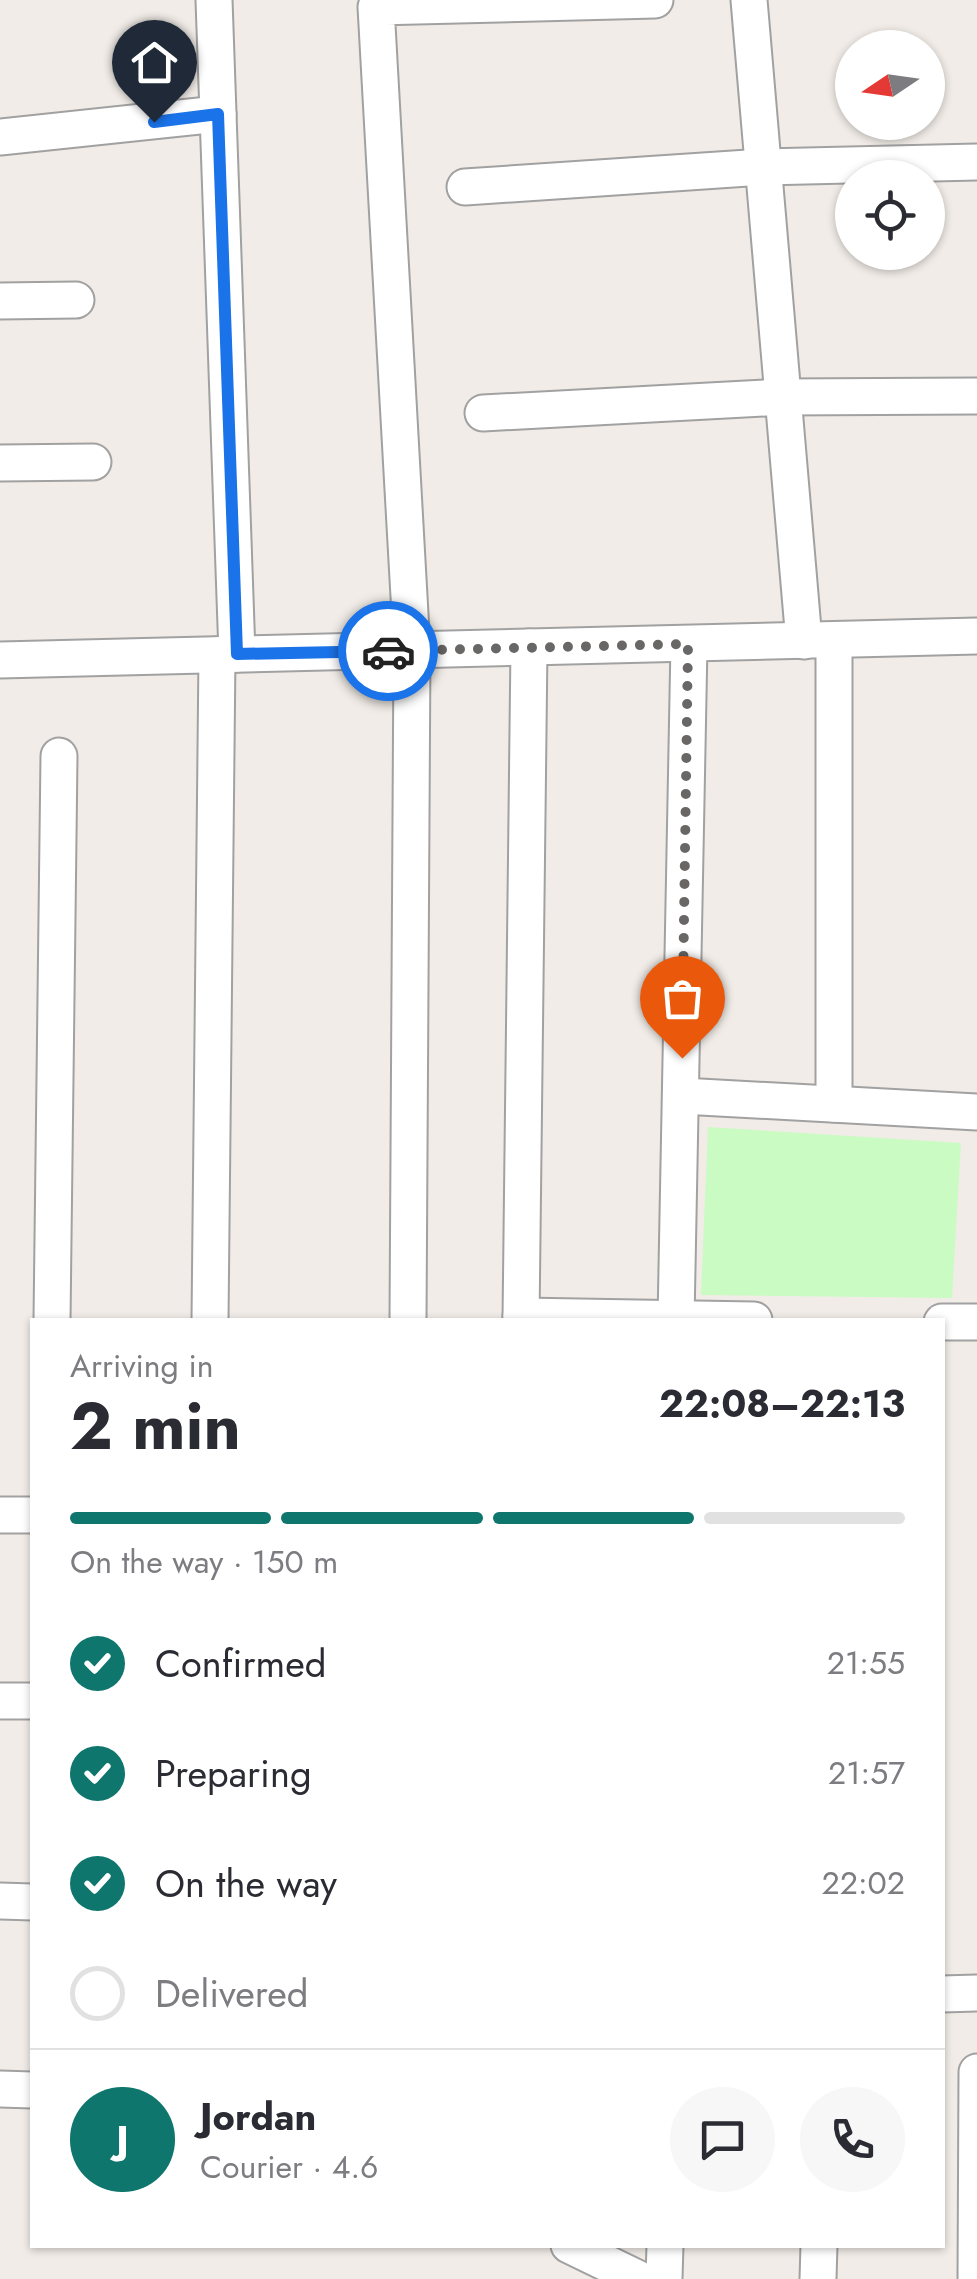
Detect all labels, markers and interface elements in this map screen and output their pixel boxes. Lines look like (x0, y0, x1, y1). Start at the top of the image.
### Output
pin (112, 20, 197, 123)
north arrow (835, 30, 945, 140)
map controls (835, 30, 945, 270)
icon: home (127, 35, 182, 90)
button: locate (835, 160, 945, 270)
courier (338, 601, 438, 701)
icon: car (361, 624, 416, 679)
pin (640, 956, 725, 1059)
icon: bag (655, 971, 710, 1026)
text: Arriving in (70, 1343, 214, 1389)
text: 22:08–22:13 (659, 1376, 905, 1431)
text: 2 min (70, 1379, 241, 1473)
text: On the way · 150 m (70, 1539, 338, 1585)
icon: check (70, 1636, 125, 1691)
text: Confirmed (155, 1636, 326, 1691)
text: 21:55 (827, 1640, 905, 1686)
icon: check (70, 1746, 125, 1801)
text: Preparing (155, 1746, 312, 1801)
text: 21:57 (828, 1750, 905, 1796)
icon: check (70, 1856, 125, 1911)
text: On the way (155, 1856, 337, 1911)
text: 22:02 (822, 1860, 905, 1906)
text: Delivered (155, 1966, 308, 2021)
button: chat (670, 2087, 775, 2192)
button: phone (800, 2087, 905, 2192)
text: Jordan (200, 2089, 316, 2144)
text: J (116, 2112, 129, 2167)
text: Courier · 4.6 (200, 2144, 378, 2190)

